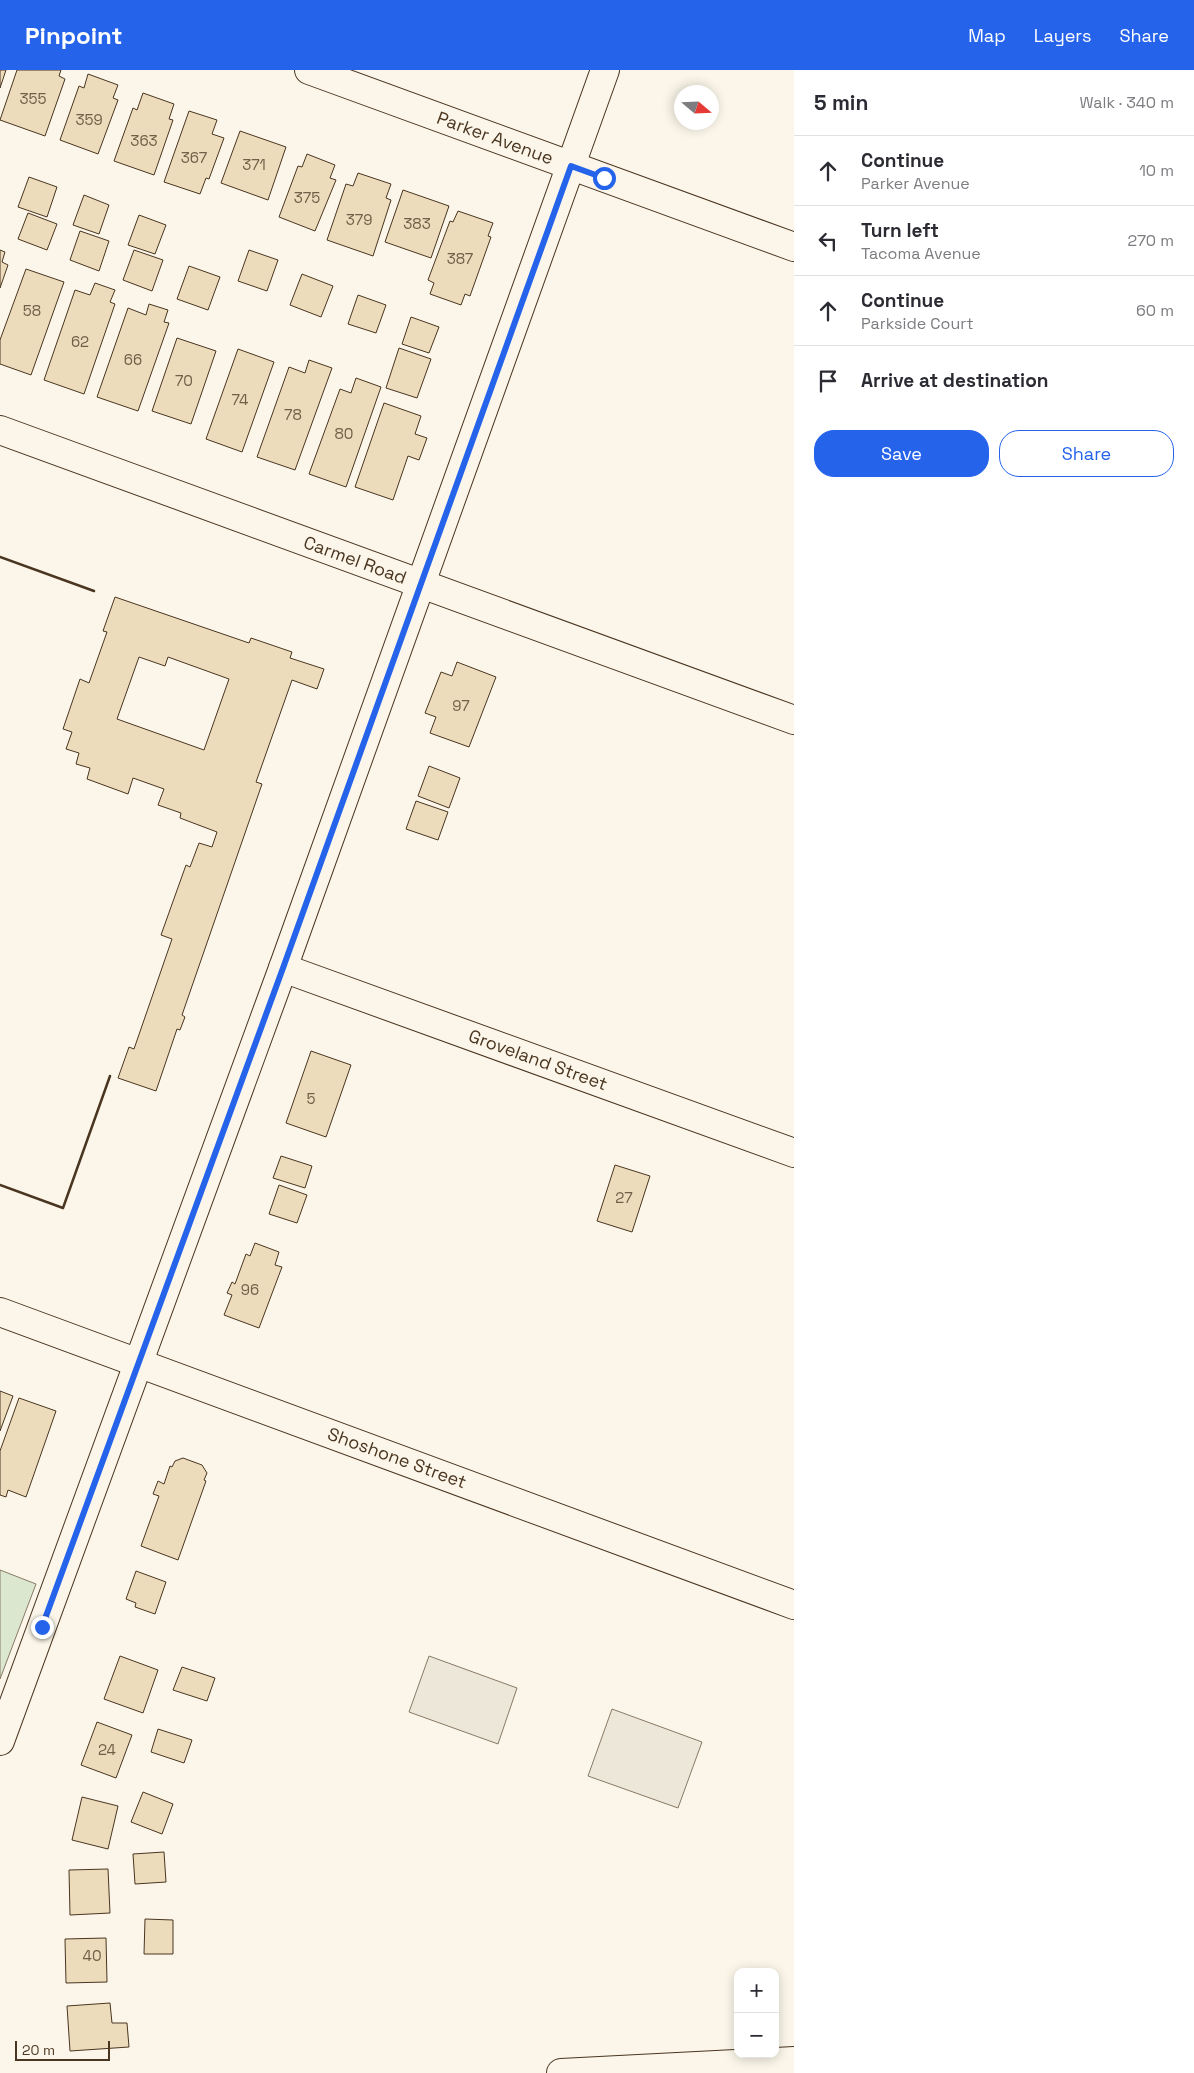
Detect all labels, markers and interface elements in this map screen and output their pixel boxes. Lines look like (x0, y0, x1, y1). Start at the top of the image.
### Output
text: Pinpoint (25, 20, 122, 51)
text: Map (968, 24, 1006, 47)
text: Layers (1034, 24, 1091, 47)
text: Share (1119, 24, 1169, 47)
north arrow (674, 85, 719, 130)
house number: 355 (19, 89, 47, 108)
text: 5 min (814, 89, 868, 116)
text: Walk · 340 m (1079, 92, 1174, 113)
street label: Parker Avenue (434, 106, 557, 169)
house number: 359 (75, 110, 103, 129)
house number: 363 (130, 131, 158, 150)
house number: 367 (181, 148, 207, 167)
text: Continue (861, 148, 944, 173)
house number: 371 (242, 155, 266, 174)
icon: ahead (814, 157, 842, 185)
text: 10 m (1139, 160, 1174, 181)
route start (593, 167, 616, 190)
text: Parker Avenue (861, 173, 970, 194)
house number: 375 (294, 188, 320, 207)
house number: 379 (346, 210, 372, 229)
house number: 383 (403, 214, 431, 233)
text: Turn left (861, 218, 939, 243)
icon: left (814, 227, 842, 255)
text: 270 m (1127, 230, 1174, 251)
text: Tacoma Avenue (861, 243, 981, 264)
house number: 387 (447, 249, 473, 268)
text: Continue (861, 288, 944, 313)
icon: ahead (814, 297, 842, 325)
text: 60 m (1136, 300, 1174, 321)
house number: 58 (23, 301, 41, 320)
text: Parkside Court (861, 313, 974, 334)
house number: 62 (71, 332, 89, 351)
house number: 66 (124, 350, 142, 369)
icon: arrive (814, 367, 842, 395)
text: Arrive at destination (861, 368, 1049, 393)
house number: 70 (175, 371, 193, 390)
house number: 74 (232, 390, 248, 409)
house number: 78 (284, 405, 302, 424)
house number: 80 (335, 424, 353, 443)
button: Save (814, 430, 989, 477)
button: Share (999, 430, 1174, 477)
street label: Carmel Road (300, 530, 410, 589)
house number: 97 (452, 696, 470, 715)
street label: Groveland Street (466, 1024, 611, 1095)
house number: 5 (307, 1089, 316, 1108)
house number: 27 (615, 1188, 633, 1207)
house number: 96 (241, 1280, 259, 1299)
street label: Shoshone Street (325, 1422, 470, 1493)
route end (31, 1616, 54, 1639)
house number: 24 (98, 1740, 116, 1759)
house number: 40 (83, 1946, 102, 1965)
map controls (734, 1968, 779, 2058)
button: + (734, 1968, 779, 2013)
button: − (734, 2013, 779, 2058)
scale bar (15, 2038, 110, 2061)
text: 20 m (22, 2041, 55, 2059)

